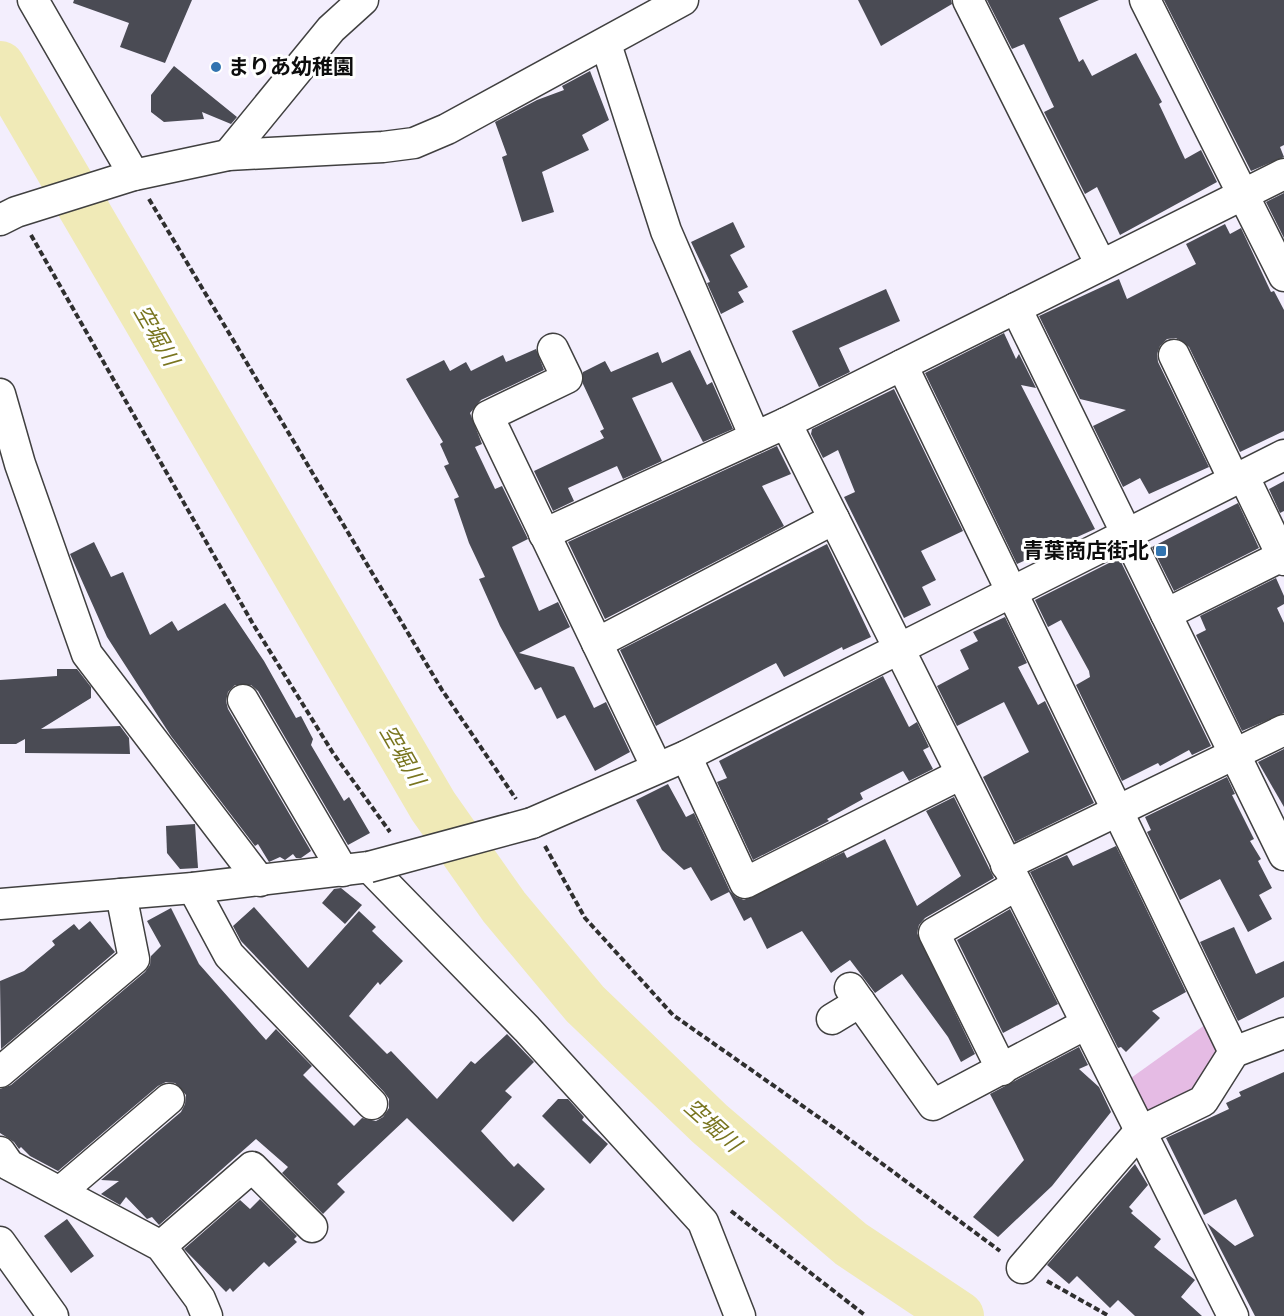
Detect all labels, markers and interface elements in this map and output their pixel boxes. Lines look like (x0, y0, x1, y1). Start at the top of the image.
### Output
place label: まりあ幼稚園 (228, 52, 354, 84)
marker: まりあ幼稚園 (209, 60, 223, 74)
water label: 空堀川 (125, 299, 187, 374)
place label: 青葉商店街北 (1023, 536, 1149, 568)
marker: 青葉商店街北 (1154, 544, 1168, 558)
water label: 空堀川 (371, 719, 433, 794)
water label: 空堀川 (676, 1092, 749, 1162)

